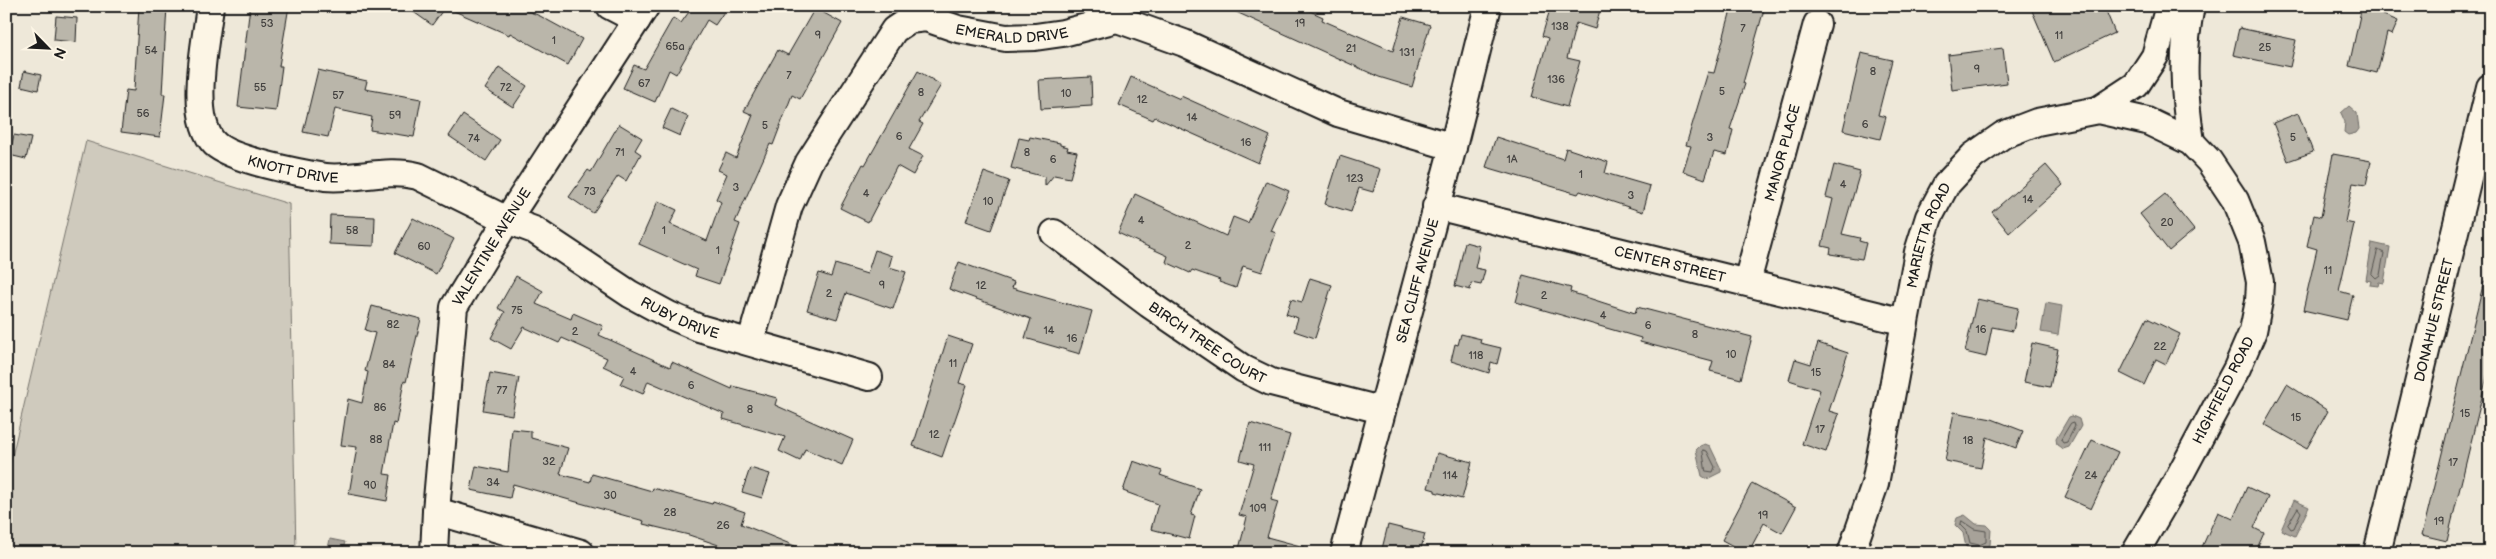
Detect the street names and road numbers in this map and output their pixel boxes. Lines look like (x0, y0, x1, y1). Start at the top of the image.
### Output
street label: EMERALD DRIVE (954, 21, 1070, 47)
street label: MANOR PLACE (1761, 102, 1804, 203)
street label: KNOTT DRIVE (245, 152, 339, 187)
street label: MARIETTA ROAD (1903, 180, 1955, 290)
street label: VALENTINE AVENUE (449, 185, 535, 309)
street label: SEA CLIFF AVENUE (1393, 217, 1442, 345)
street label: CENTER STREET (1612, 242, 1728, 286)
street label: DONAHUE STREET (2411, 256, 2457, 383)
street label: RUBY DRIVE (638, 293, 721, 342)
street label: BIRCH TREE COURT (1145, 298, 1270, 388)
street label: HIGHFIELD ROAD (2189, 334, 2258, 447)

